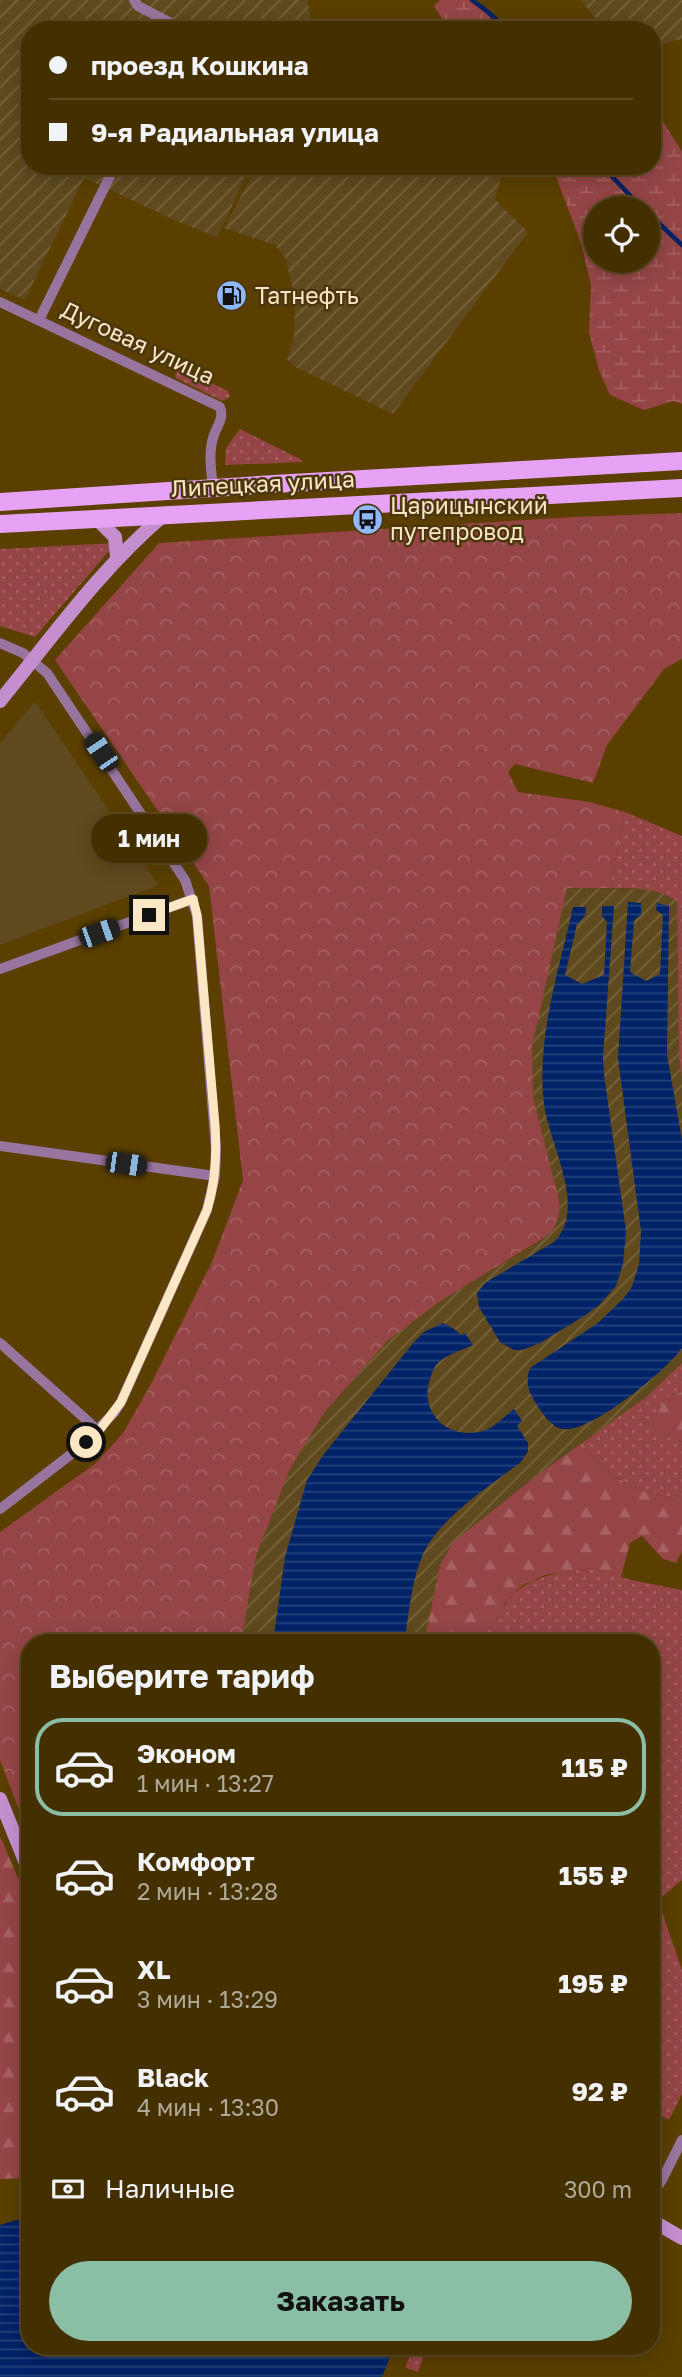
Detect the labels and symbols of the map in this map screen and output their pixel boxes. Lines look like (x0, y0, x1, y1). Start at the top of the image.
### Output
fuel station icon: Татнефть (215, 279, 249, 313)
place label: Татнефть (255, 281, 359, 309)
street label: Дуговая улица (57, 294, 219, 390)
street label: Липецкая улица (170, 464, 356, 502)
place label: Царицынский путепровод (390, 491, 548, 545)
bus stop icon: Царицынский путепровод (350, 502, 384, 536)
car (81, 729, 122, 775)
callout: 1 мин (91, 814, 207, 862)
route end (133, 899, 165, 931)
car (76, 916, 123, 950)
car (104, 1151, 149, 1177)
route start (70, 1426, 102, 1458)

